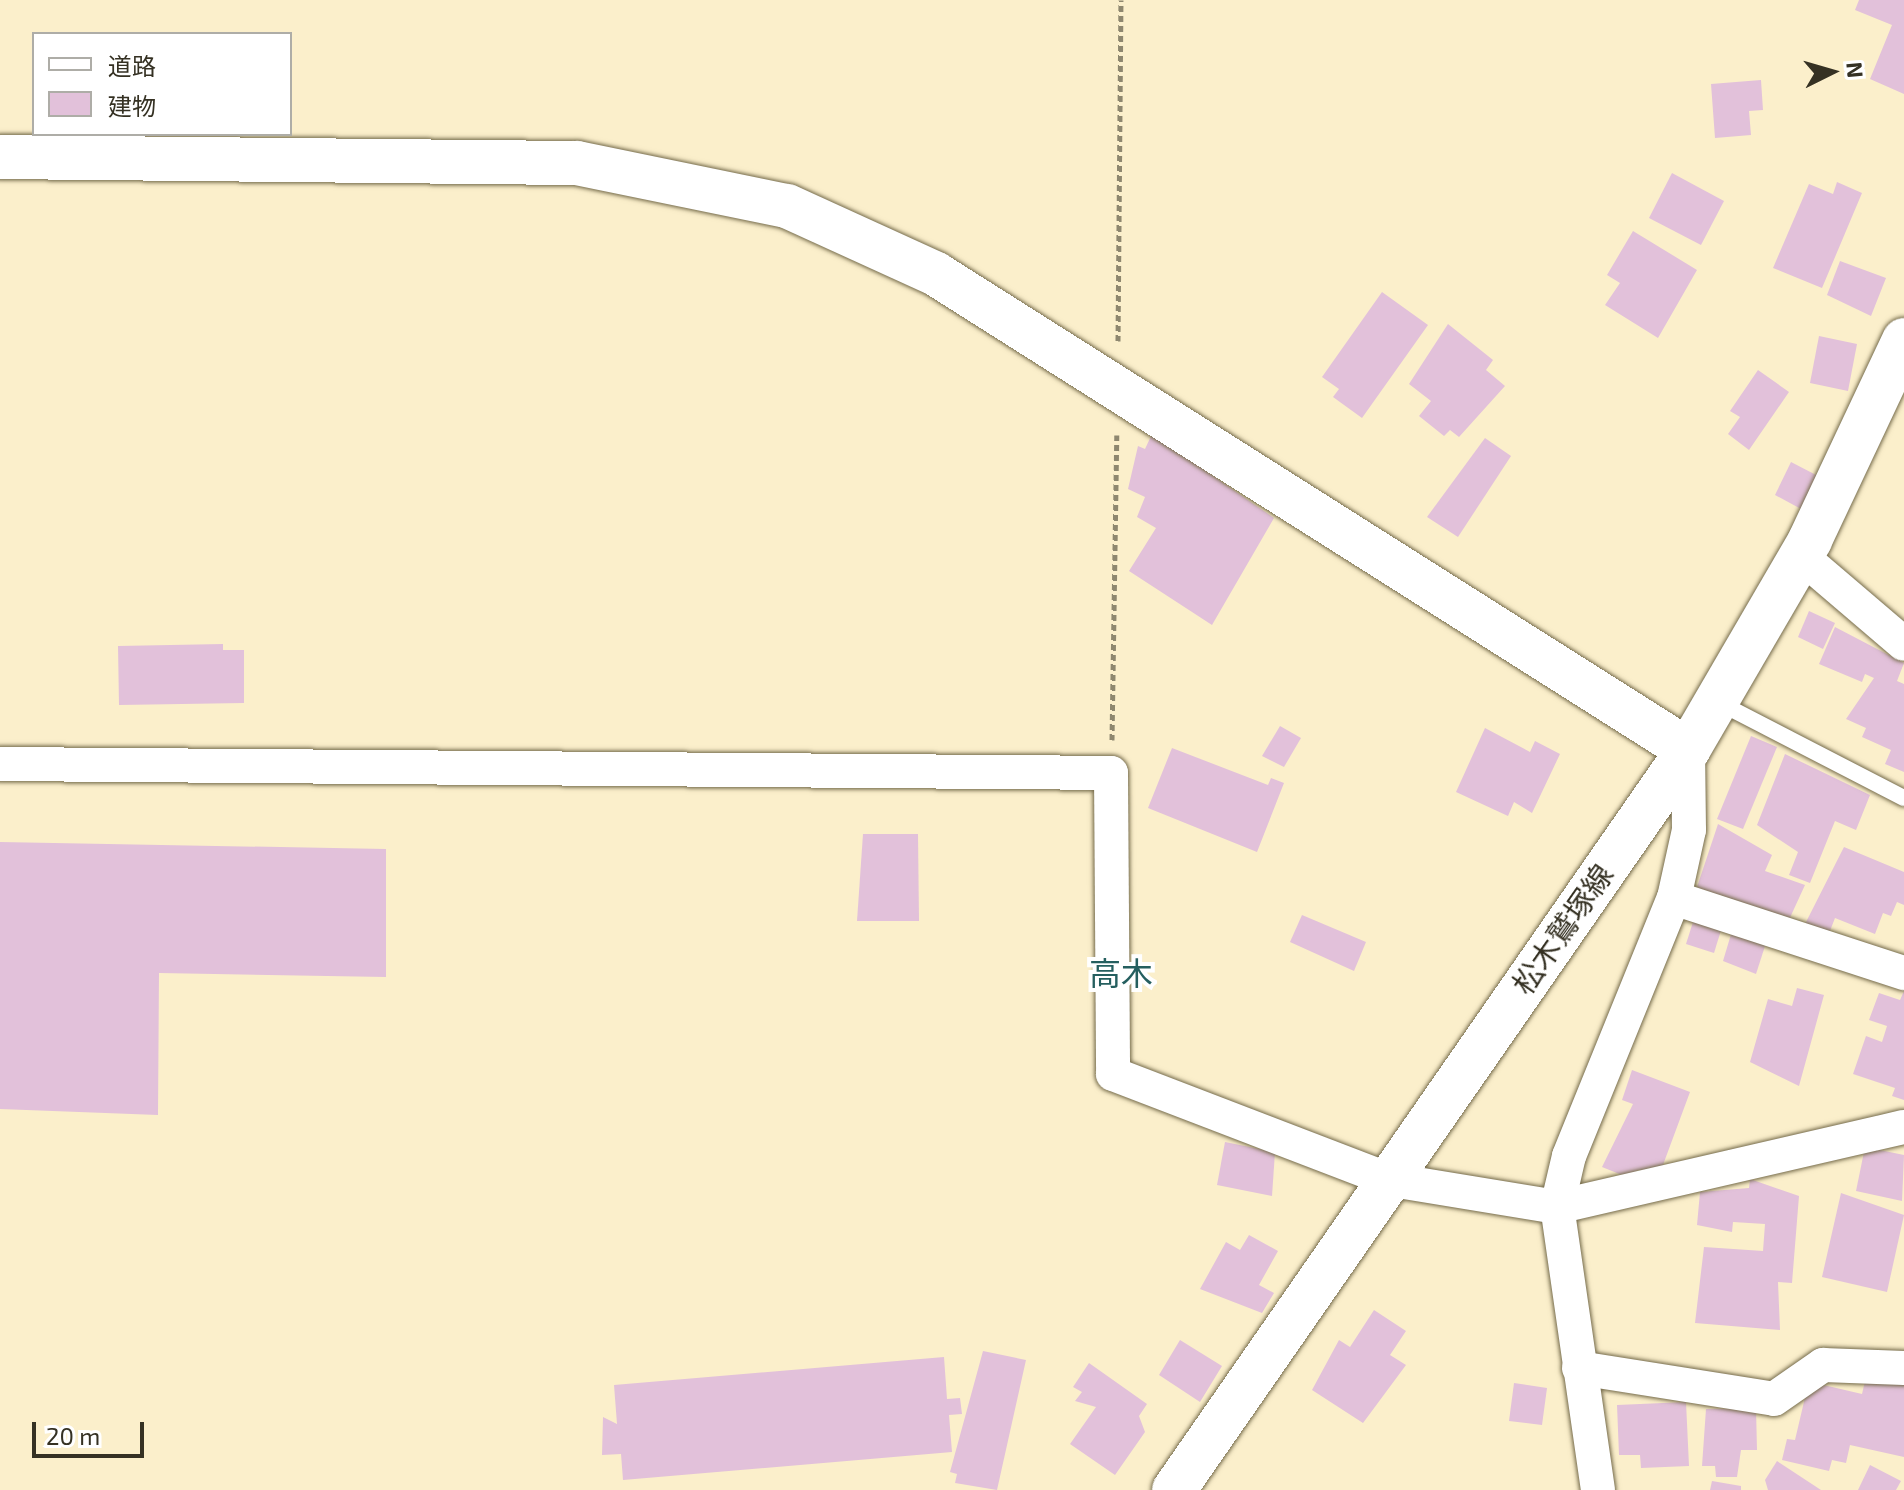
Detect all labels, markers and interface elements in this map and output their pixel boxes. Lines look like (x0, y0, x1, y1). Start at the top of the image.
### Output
legend (32, 32, 292, 136)
north arrow (1792, 32, 1872, 112)
text: 道路 (108, 51, 156, 80)
text: N (1842, 61, 1870, 79)
text: 建物 (108, 91, 156, 120)
street label: 松木鷲塚線 (1504, 857, 1620, 1001)
district label: 高木 (1089, 953, 1153, 991)
scale bar (36, 1406, 148, 1456)
text: 20 m (46, 1421, 100, 1450)

